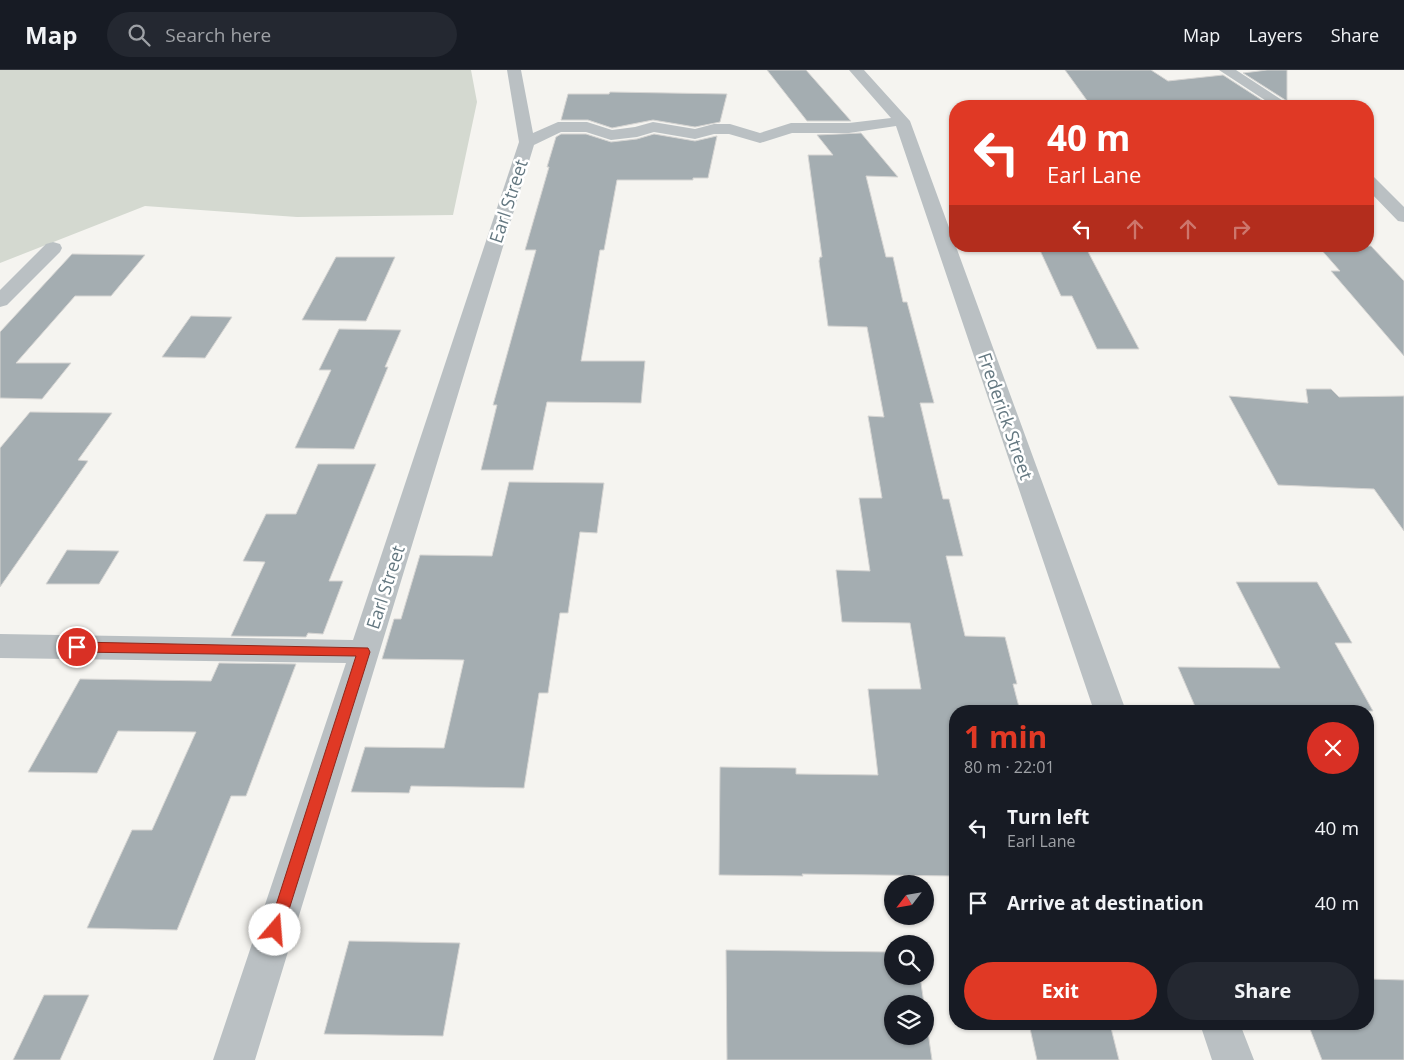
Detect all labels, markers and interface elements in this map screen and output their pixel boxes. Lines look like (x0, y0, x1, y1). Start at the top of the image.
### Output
search box (107, 12, 457, 57)
text: Map (25, 18, 77, 51)
icon: search (125, 21, 153, 49)
text: Search here (165, 22, 271, 48)
text: Map (1183, 23, 1220, 47)
text: Layers (1248, 23, 1303, 47)
text: Share (1331, 23, 1379, 47)
text: 40 m (1047, 114, 1130, 161)
icon: left (964, 120, 1029, 185)
street label: Earl Street (483, 156, 533, 246)
text: Earl Lane (1047, 159, 1141, 189)
icon: left (1068, 215, 1096, 243)
icon: ahead (1121, 215, 1149, 243)
icon: ahead (1174, 215, 1202, 243)
icon: right (1227, 215, 1255, 243)
street label: Frederick Street (973, 349, 1039, 483)
street label: Earl Street (360, 542, 410, 632)
pin (56, 626, 98, 668)
icon: arrive (63, 633, 91, 661)
text: 1 min (964, 716, 1047, 757)
button: close (1307, 722, 1359, 774)
text: 80 m · 22:01 (964, 756, 1055, 778)
text: Turn left (1007, 804, 1089, 830)
icon: left (964, 814, 992, 842)
text: 40 m (1315, 815, 1359, 841)
text: Earl Lane (1007, 830, 1076, 852)
north arrow (884, 875, 934, 925)
map controls (884, 875, 934, 1045)
icon: arrive (964, 889, 992, 917)
text: Arrive at destination (1007, 890, 1204, 916)
text: 40 m (1315, 890, 1359, 916)
position arrow (248, 903, 300, 955)
button: search (884, 935, 934, 985)
button: Exit (964, 962, 1157, 1020)
button: Share (1167, 962, 1359, 1020)
button: layers (884, 995, 934, 1045)

